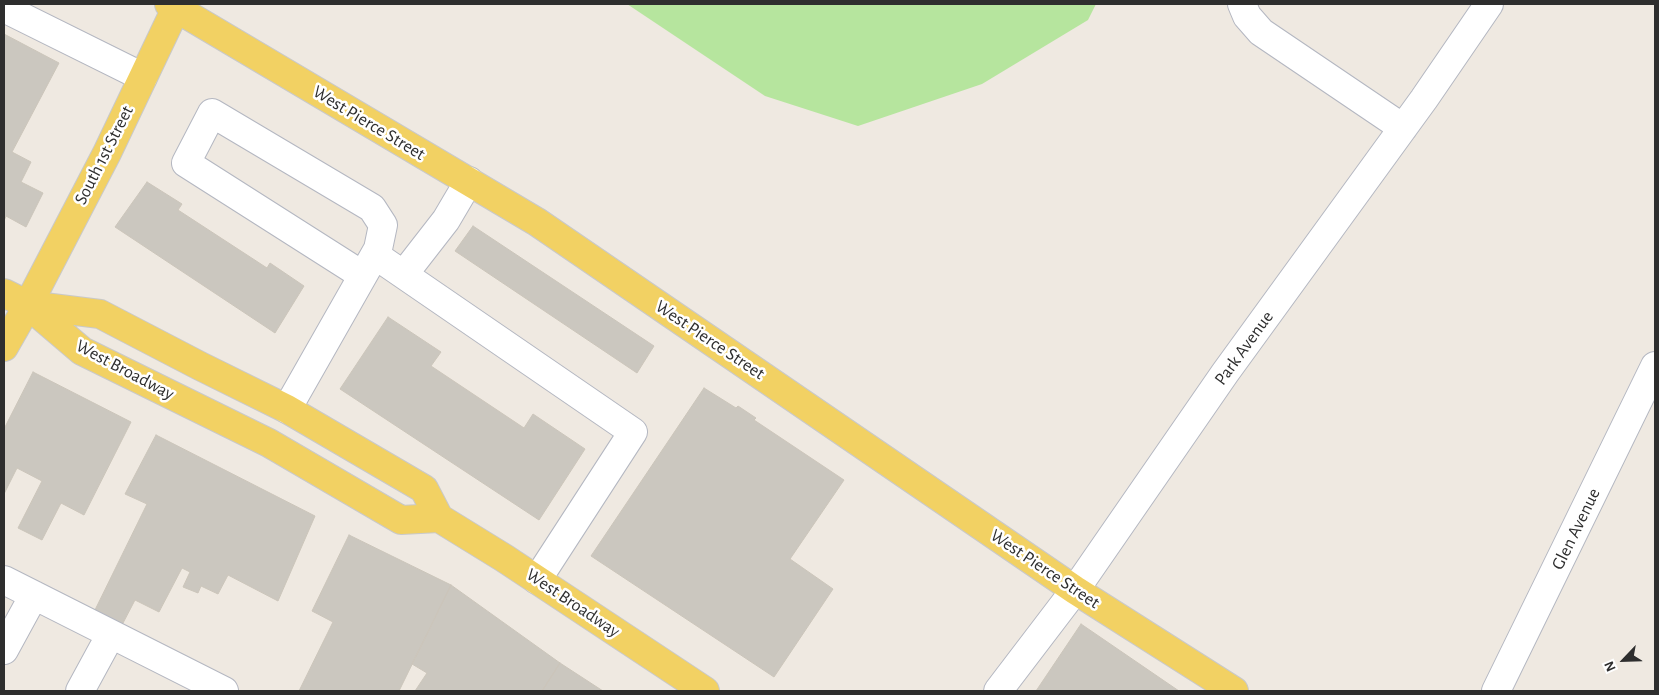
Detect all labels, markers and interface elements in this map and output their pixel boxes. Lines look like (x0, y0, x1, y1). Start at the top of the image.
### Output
street label: West Pierce Street (309, 81, 429, 165)
street label: South 1st Street (70, 102, 138, 208)
street label: West Pierce Street (651, 295, 769, 385)
street label: Park Avenue (1210, 307, 1278, 389)
street label: West Broadway (72, 335, 178, 405)
street label: Glen Avenue (1547, 485, 1605, 573)
street label: West Pierce Street (986, 524, 1104, 614)
street label: West Broadway (522, 564, 624, 642)
north arrow (1599, 635, 1649, 685)
text: N (1602, 659, 1619, 673)

